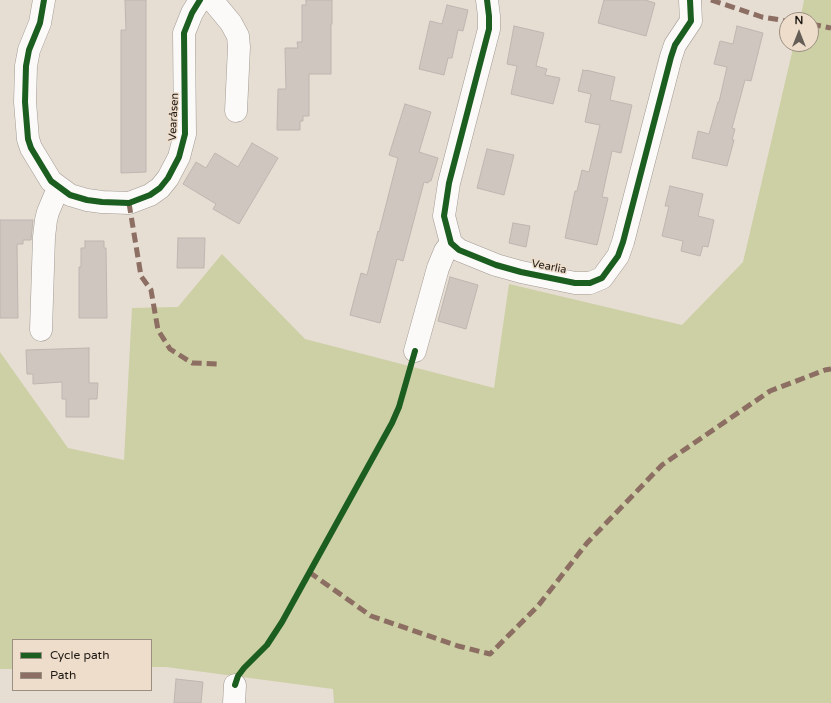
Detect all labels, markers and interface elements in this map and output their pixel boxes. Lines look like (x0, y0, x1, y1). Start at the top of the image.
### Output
north arrow (779, 12, 819, 52)
text: N (795, 14, 803, 27)
street label: Vearåsen (166, 93, 182, 141)
street label: Vearlia (530, 257, 568, 277)
legend (12, 639, 152, 691)
text: Cycle path (50, 648, 109, 662)
text: Path (50, 668, 76, 682)

